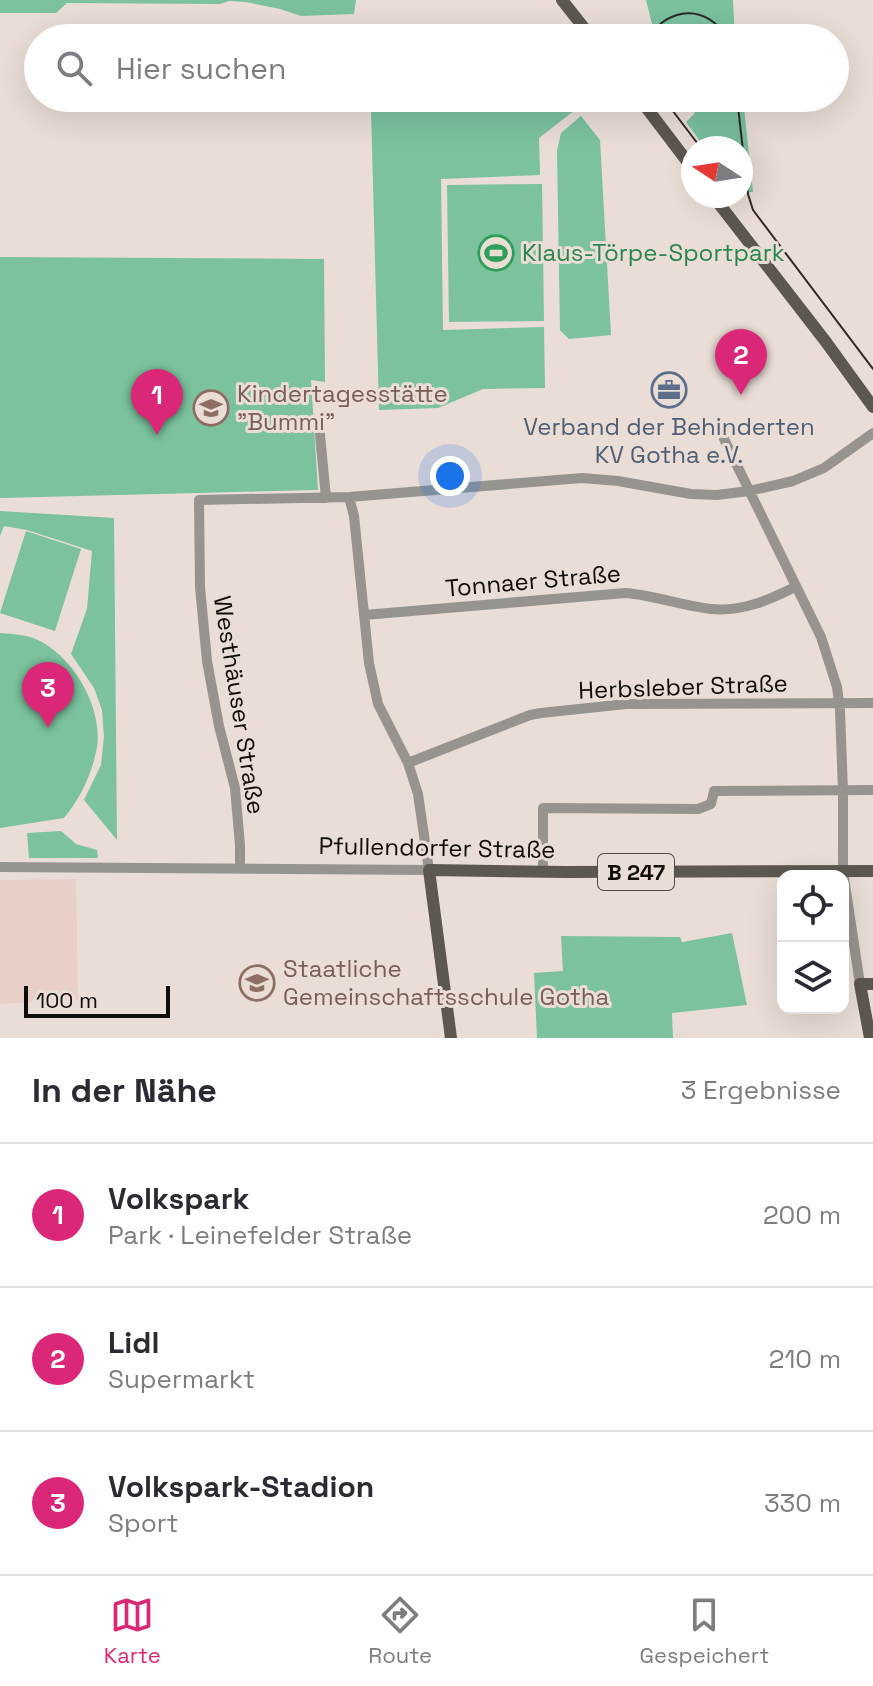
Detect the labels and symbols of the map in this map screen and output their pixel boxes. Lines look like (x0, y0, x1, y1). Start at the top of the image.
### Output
north arrow (681, 136, 753, 208)
sports icon: Klaus-Törpe-Sportpark (477, 234, 515, 272)
place label: Klaus-Törpe-Sportpark (522, 237, 785, 268)
pin: 2 (715, 329, 767, 395)
pin: 1 (131, 369, 183, 435)
office icon: Verband der Behinderten KV Gotha e.V. (650, 371, 688, 409)
place label: Kindertagesstätte "Bummi" (237, 378, 448, 437)
school or university icon: Kindertagesstätte "Bummi" (192, 389, 230, 427)
place label: Verband der Behinderten KV Gotha e.V. (523, 411, 815, 470)
your location (430, 456, 470, 496)
street label: Tonnaer Straße (444, 557, 622, 604)
street label: Westhäuser Straße (207, 593, 272, 816)
pin: 3 (22, 662, 74, 728)
street label: Herbsleber Straße (578, 667, 788, 706)
street label: Pfullendorfer Straße (318, 830, 556, 865)
road number: B 247 (598, 854, 674, 890)
place label: Staatliche Gemeinschaftsschule Gotha (283, 953, 610, 1012)
school or university icon: Staatliche Gemeinschaftsschule Gotha (238, 964, 276, 1002)
scale bar (24, 982, 170, 1018)

